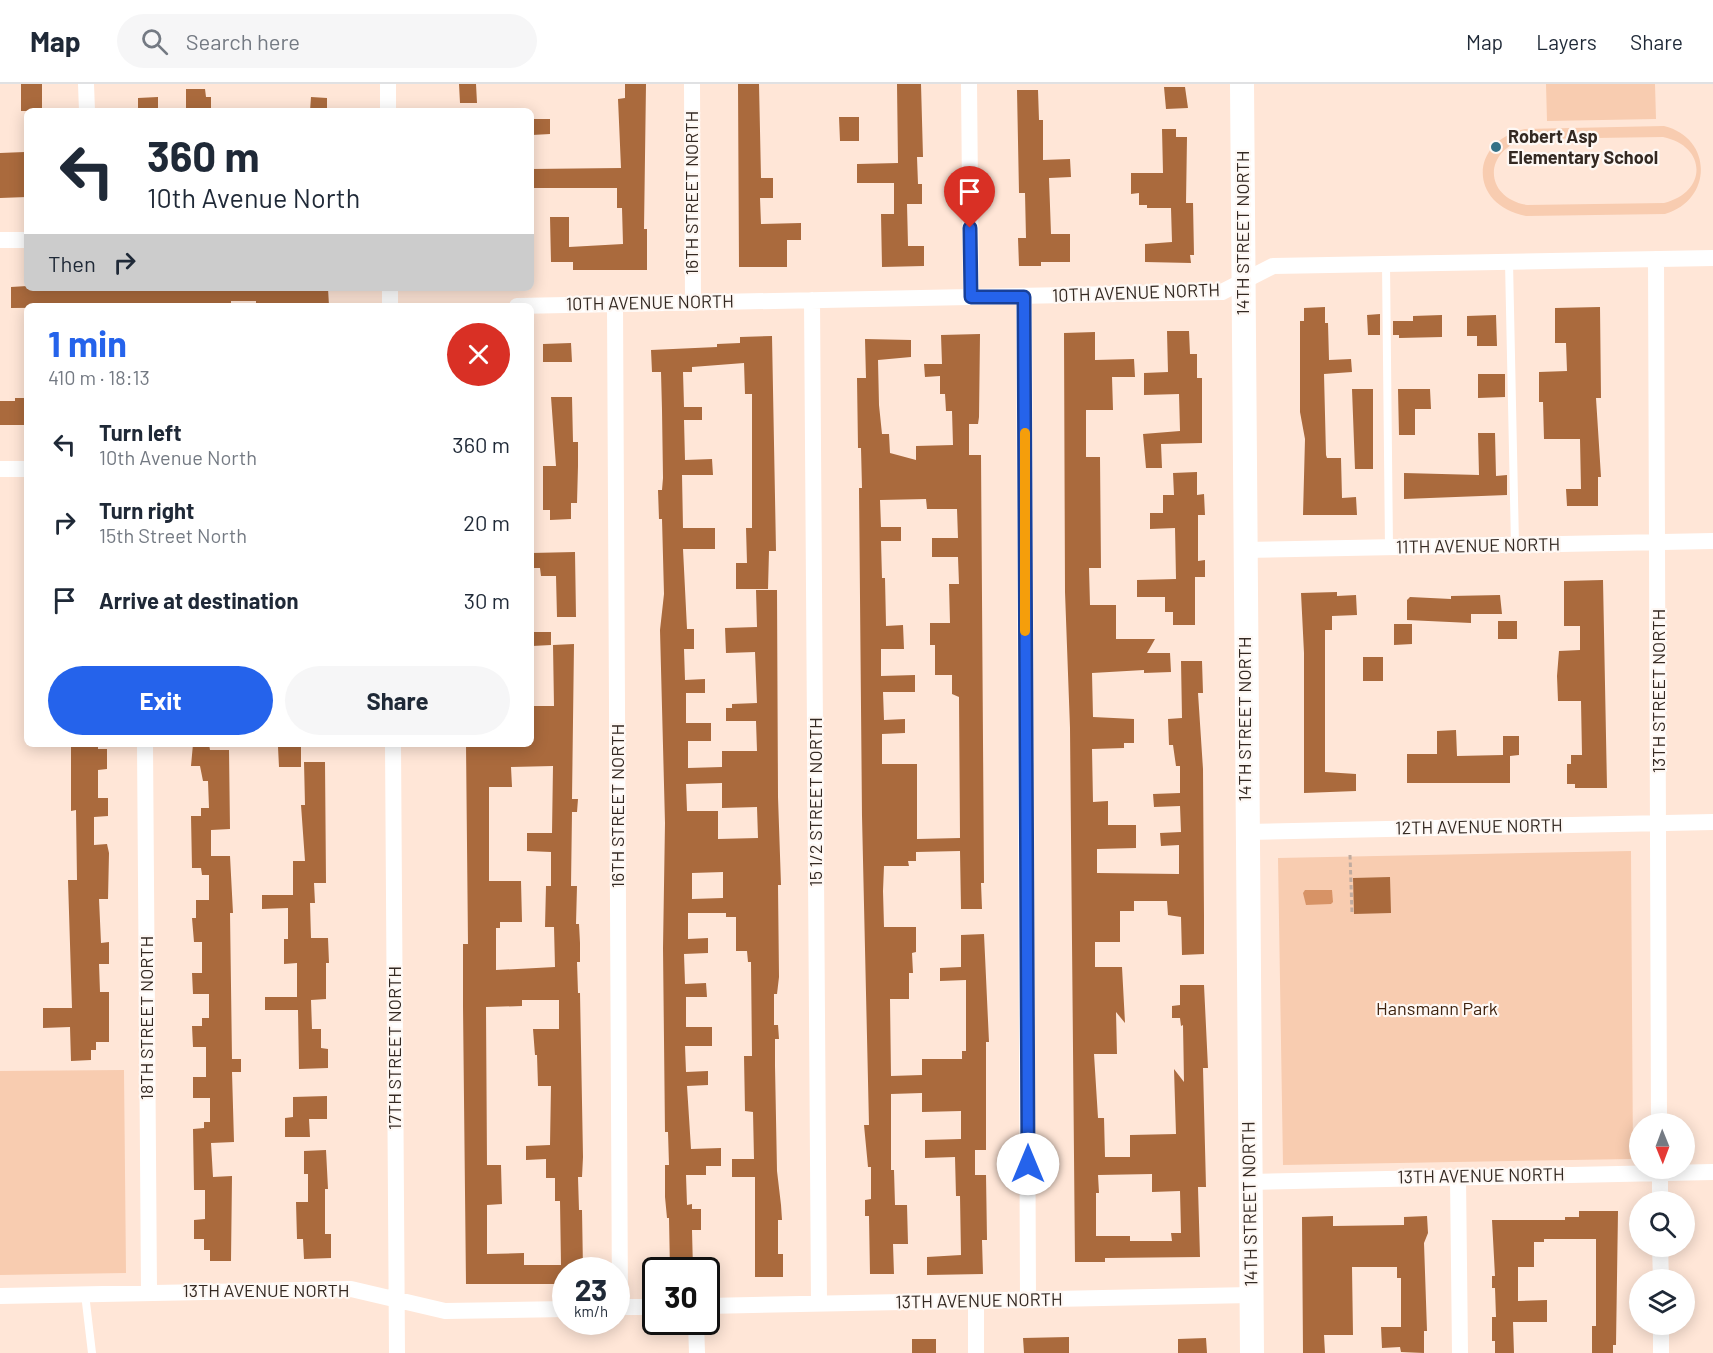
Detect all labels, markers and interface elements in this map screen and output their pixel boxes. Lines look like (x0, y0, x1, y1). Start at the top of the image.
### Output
search box (117, 14, 537, 68)
text: Map (30, 24, 81, 58)
icon: search (138, 25, 171, 58)
text: Search here (186, 28, 300, 54)
text: Map (1466, 29, 1503, 54)
text: Layers (1536, 29, 1597, 54)
text: Share (1630, 29, 1683, 54)
street label: 16TH STREET NORTH (680, 111, 702, 275)
place label: Robert Asp Elementary School (1508, 125, 1658, 168)
text: 360 m (147, 130, 260, 180)
icon: left (48, 132, 126, 210)
marker: Robert Asp Elementary School (1489, 140, 1503, 154)
street label: 14TH STREET NORTH (1231, 150, 1253, 316)
pin (944, 166, 995, 228)
icon: arrive (953, 175, 986, 208)
text: 10th Avenue North (147, 181, 360, 213)
icon: right (108, 246, 141, 279)
text: Then (48, 250, 96, 276)
street label: 10TH AVENUE NORTH (1052, 278, 1220, 306)
street label: 10TH AVENUE NORTH (566, 290, 734, 314)
text: 1 min (48, 321, 127, 364)
button: close (447, 323, 510, 386)
text: 410 m · 18:13 (48, 365, 150, 389)
text: Turn left (99, 419, 182, 445)
icon: left (48, 428, 81, 461)
text: 360 m (452, 431, 510, 457)
text: 10th Avenue North (99, 445, 257, 469)
text: Turn right (99, 497, 194, 523)
icon: right (48, 506, 81, 539)
text: 20 m (463, 509, 510, 535)
text: 15th Street North (99, 523, 247, 547)
street label: 11TH AVENUE NORTH (1396, 533, 1560, 557)
icon: arrive (48, 584, 81, 617)
text: Arrive at destination (99, 587, 298, 613)
text: 30 m (464, 587, 510, 613)
street label: 13TH STREET NORTH (1647, 609, 1669, 773)
street label: 14TH STREET NORTH (1233, 636, 1255, 802)
button: Exit (48, 666, 273, 735)
button: Share (285, 666, 510, 735)
street label: 15 1/2 STREET NORTH (804, 717, 826, 887)
street label: 16TH STREET NORTH (606, 724, 628, 888)
street label: 12TH AVENUE NORTH (1395, 814, 1563, 838)
street label: 18TH STREET NORTH (135, 936, 157, 1100)
street label: 17TH STREET NORTH (383, 966, 405, 1130)
park label: Hansmann Park (1376, 997, 1498, 1019)
north arrow (1629, 1113, 1695, 1179)
map controls (1629, 1113, 1695, 1335)
street label: 14TH STREET NORTH (1237, 1121, 1261, 1287)
position arrow (996, 1132, 1060, 1196)
street label: 13TH AVENUE NORTH (1397, 1163, 1565, 1187)
button: search (1629, 1191, 1695, 1257)
speed limit sign: 30 (642, 1257, 720, 1335)
button: layers (1629, 1269, 1695, 1335)
text: 23 (575, 1271, 607, 1307)
street label: 13TH AVENUE NORTH (182, 1279, 350, 1301)
street label: 13TH AVENUE NORTH (895, 1288, 1063, 1312)
text: km/h (574, 1302, 608, 1320)

